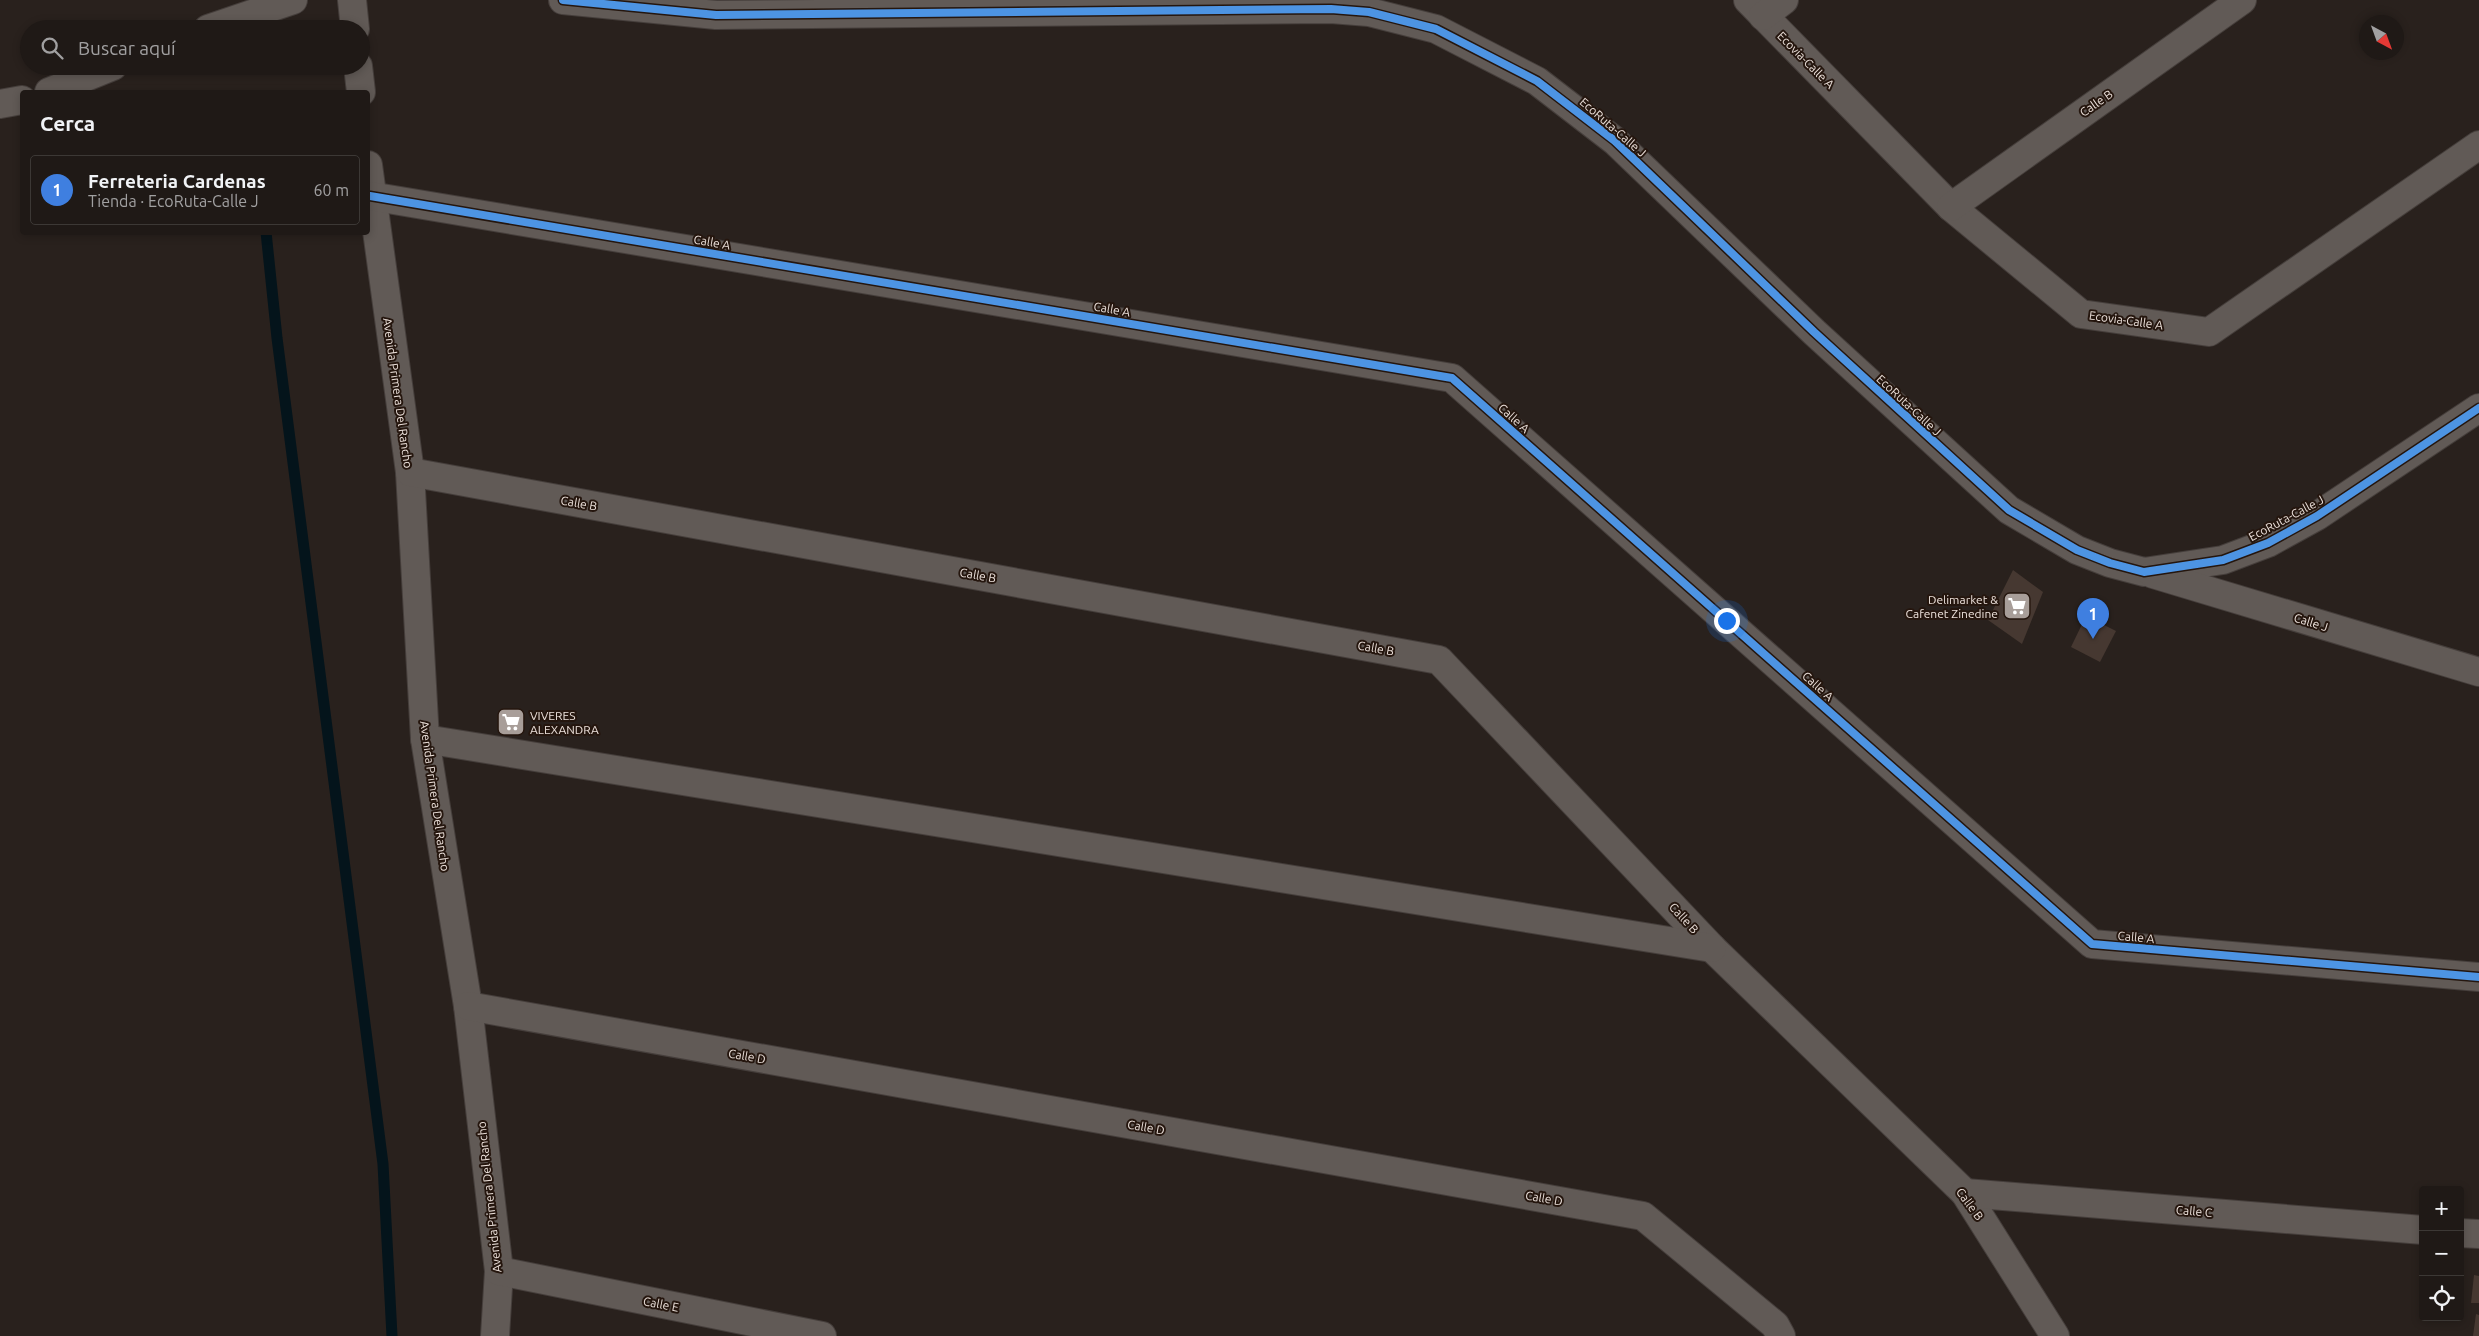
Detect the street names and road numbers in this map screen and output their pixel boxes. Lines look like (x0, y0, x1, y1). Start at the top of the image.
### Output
street label: Ecovia-Calle A (1775, 29, 1837, 91)
street label: Calle B (2077, 87, 2115, 119)
street label: EcoRuta-Calle J (1577, 95, 1649, 159)
street label: Calle A (693, 232, 732, 252)
street label: Calle A (1093, 299, 1132, 319)
street label: Ecovia-Calle A (2088, 308, 2164, 332)
street label: Avenida Primera Del Rancho (381, 317, 415, 469)
street label: EcoRuta-Calle J (1874, 372, 1944, 438)
street label: Calle A (1496, 401, 1532, 435)
street label: Calle B (560, 493, 598, 513)
street label: EcoRuta-Calle J (2246, 493, 2326, 543)
street label: Calle B (959, 565, 997, 585)
street label: Calle J (2292, 611, 2330, 633)
street label: Calle B (1357, 638, 1395, 658)
street label: Calle A (1800, 669, 1836, 703)
street label: Avenida Primera Del Rancho (418, 720, 452, 872)
street label: Calle B (1667, 900, 1701, 936)
street label: Calle A (2117, 929, 2155, 945)
street label: Calle D (727, 1046, 767, 1066)
street label: Calle D (1126, 1117, 1166, 1137)
street label: Avenida Primera Del Rancho (475, 1121, 503, 1273)
street label: Calle B (1954, 1185, 1986, 1223)
street label: Calle D (1524, 1188, 1564, 1208)
street label: Calle C (2175, 1203, 2213, 1219)
street label: Calle E (642, 1294, 680, 1314)

